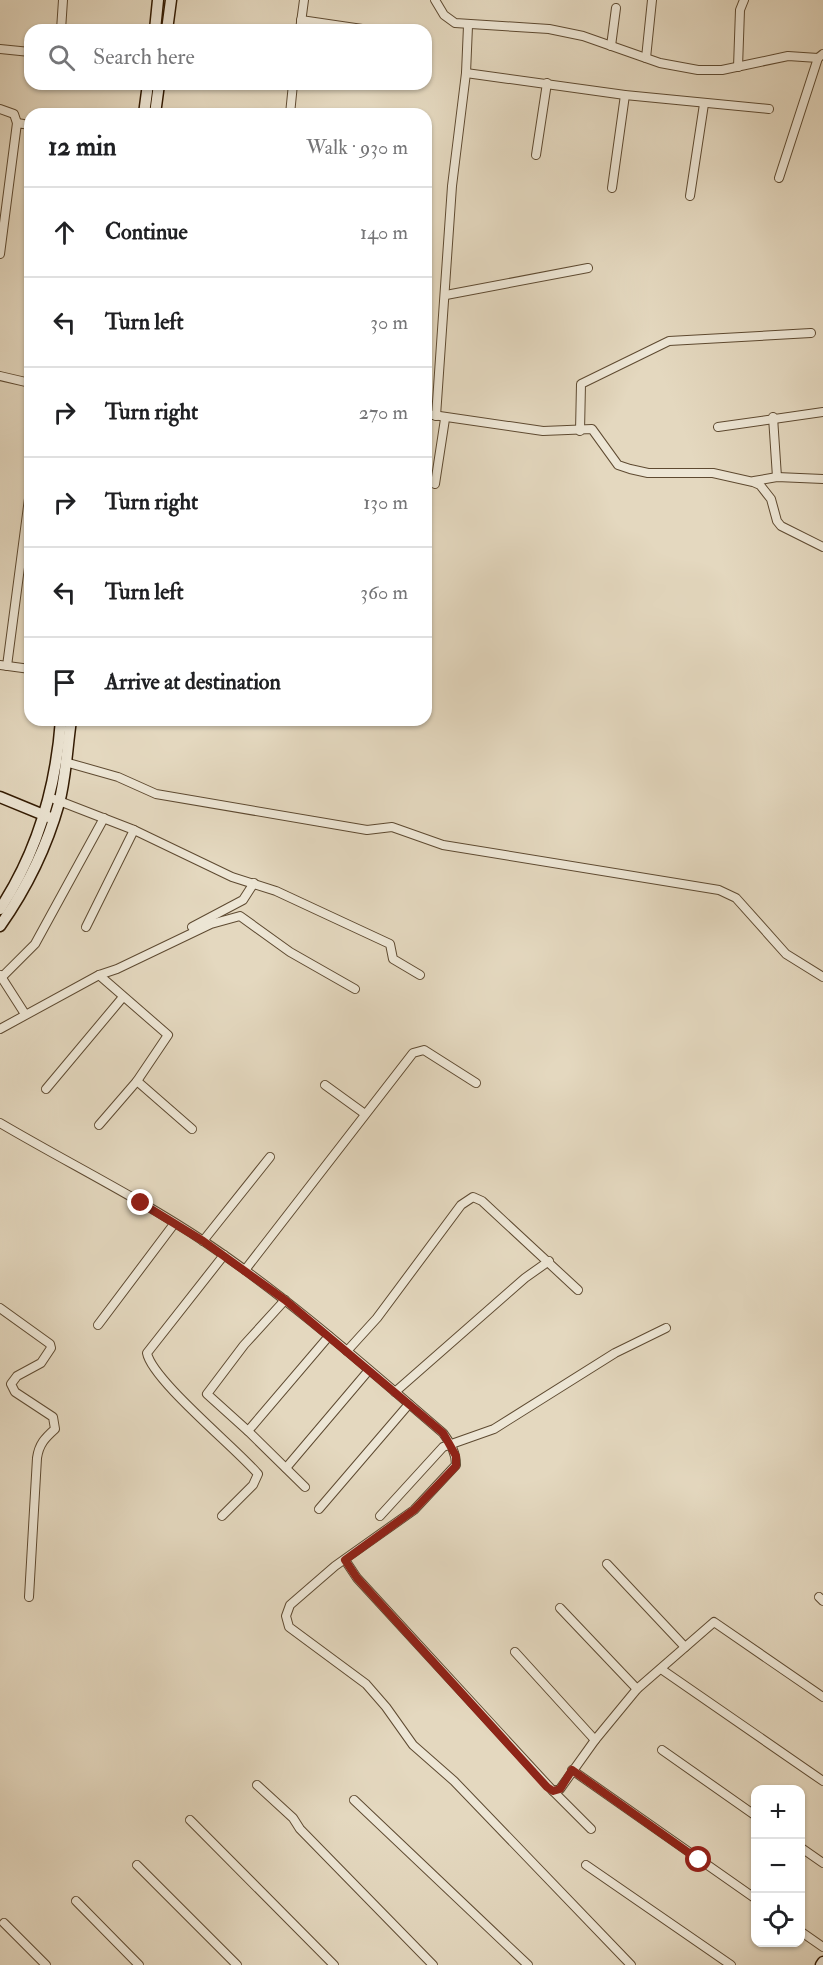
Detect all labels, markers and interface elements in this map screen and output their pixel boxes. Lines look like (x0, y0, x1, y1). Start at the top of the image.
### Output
search box (24, 24, 432, 90)
icon: search (45, 41, 78, 74)
text: Search here (93, 43, 195, 71)
text: 12 min (48, 131, 116, 163)
text: Walk · 930 m (306, 135, 408, 160)
icon: ahead (48, 216, 81, 249)
text: Continue (105, 218, 188, 246)
text: 140 m (360, 220, 408, 245)
icon: left (48, 306, 81, 339)
text: Turn left (105, 308, 184, 336)
text: 30 m (370, 310, 408, 335)
icon: right (48, 396, 81, 429)
text: Turn right (105, 398, 198, 426)
text: 270 m (359, 400, 408, 425)
icon: right (48, 486, 81, 519)
text: Turn right (105, 488, 198, 516)
text: 130 m (363, 490, 408, 515)
icon: left (48, 576, 81, 609)
text: Turn left (105, 578, 184, 606)
text: 360 m (360, 580, 408, 605)
icon: arrive (48, 666, 81, 699)
text: Arrive at destination (105, 668, 281, 696)
route end (127, 1189, 153, 1215)
map controls (751, 1785, 805, 1947)
button: + (751, 1785, 805, 1839)
button: − (751, 1839, 805, 1893)
route start (685, 1846, 711, 1872)
button: locate (751, 1893, 805, 1947)

